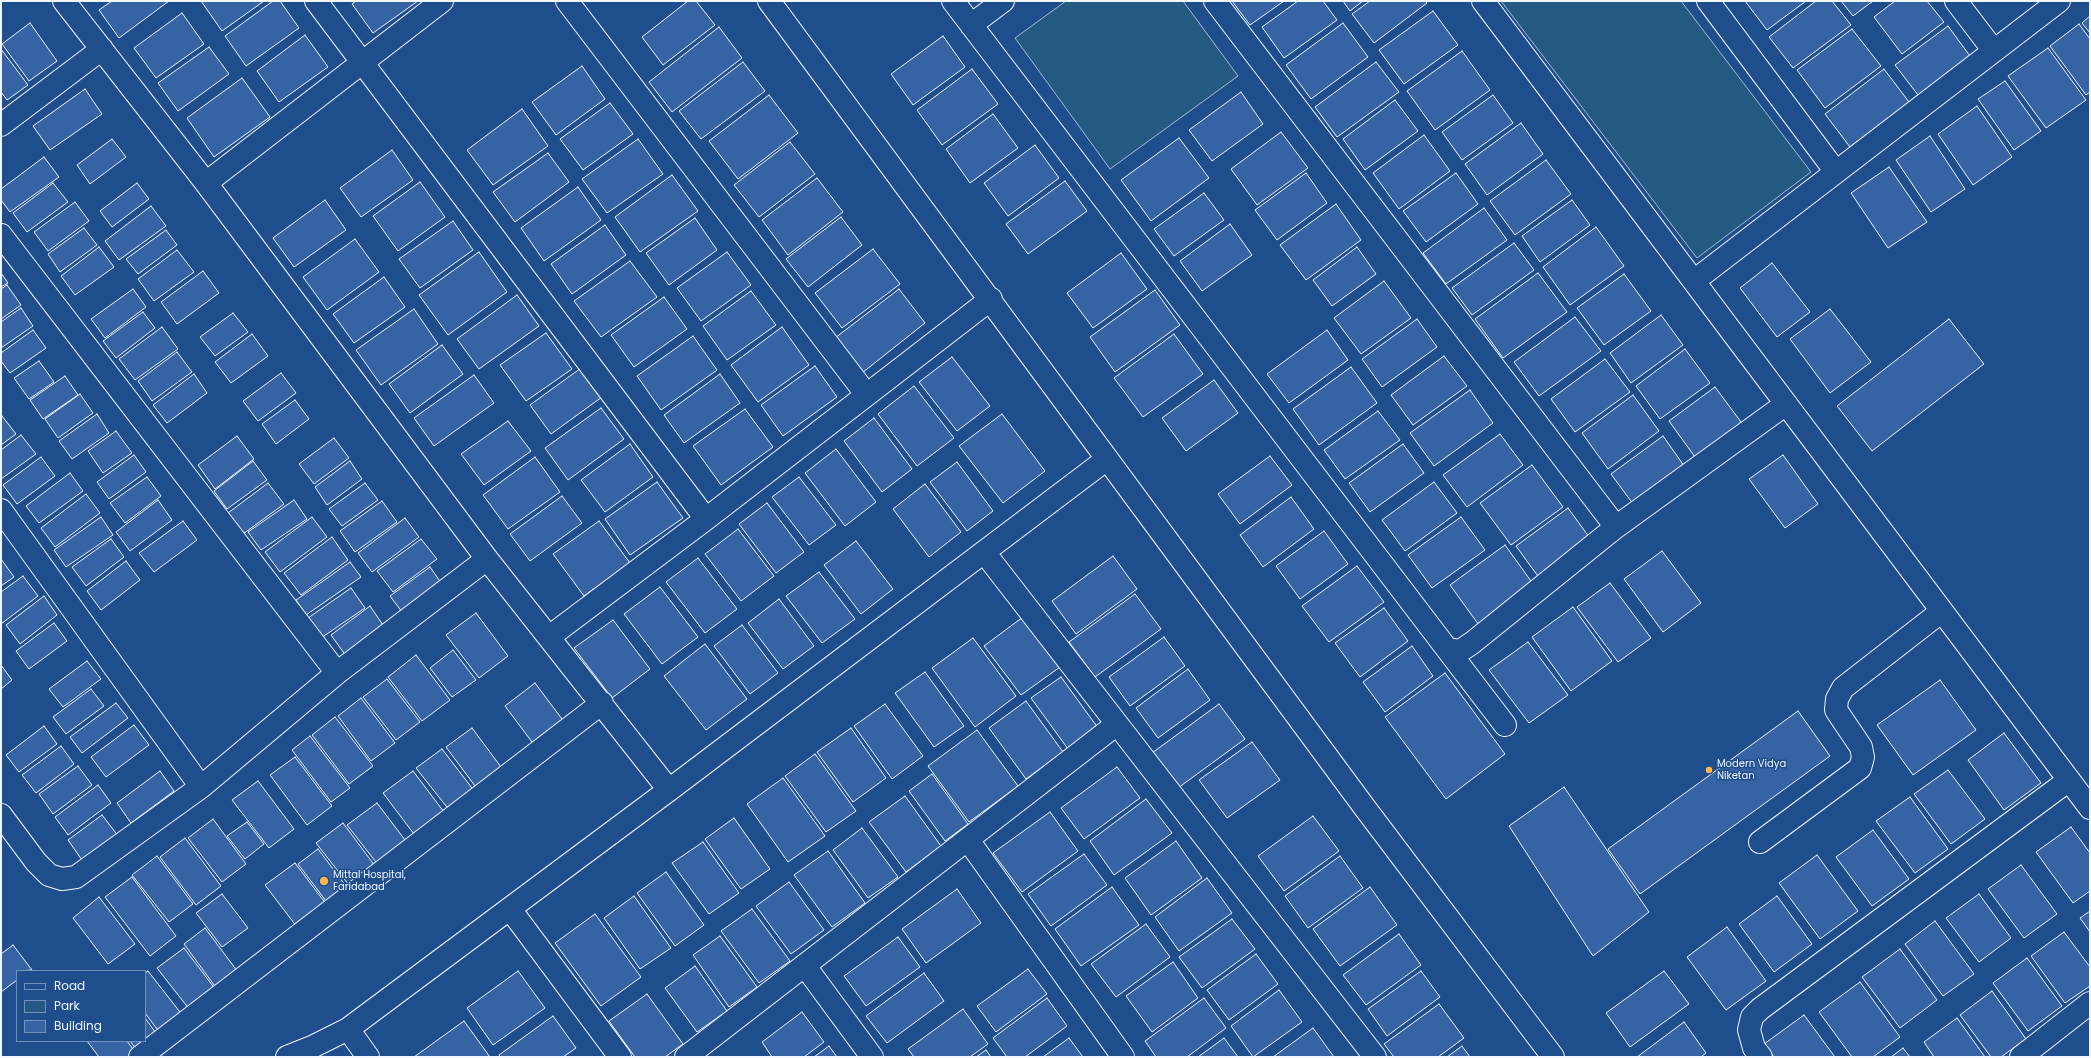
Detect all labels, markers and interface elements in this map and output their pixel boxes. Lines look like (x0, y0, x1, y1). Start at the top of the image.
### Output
place label: Modern Vidya Niketan (1717, 758, 1786, 782)
marker: Modern Vidya Niketan (1704, 765, 1714, 775)
place label: Mittal Hospital, Faridabad (333, 869, 406, 892)
marker: Mittal Hospital, Faridabad (318, 875, 330, 887)
legend (16, 970, 146, 1042)
text: Road (54, 977, 85, 994)
text: Park (54, 997, 80, 1014)
text: Building (54, 1017, 102, 1034)

